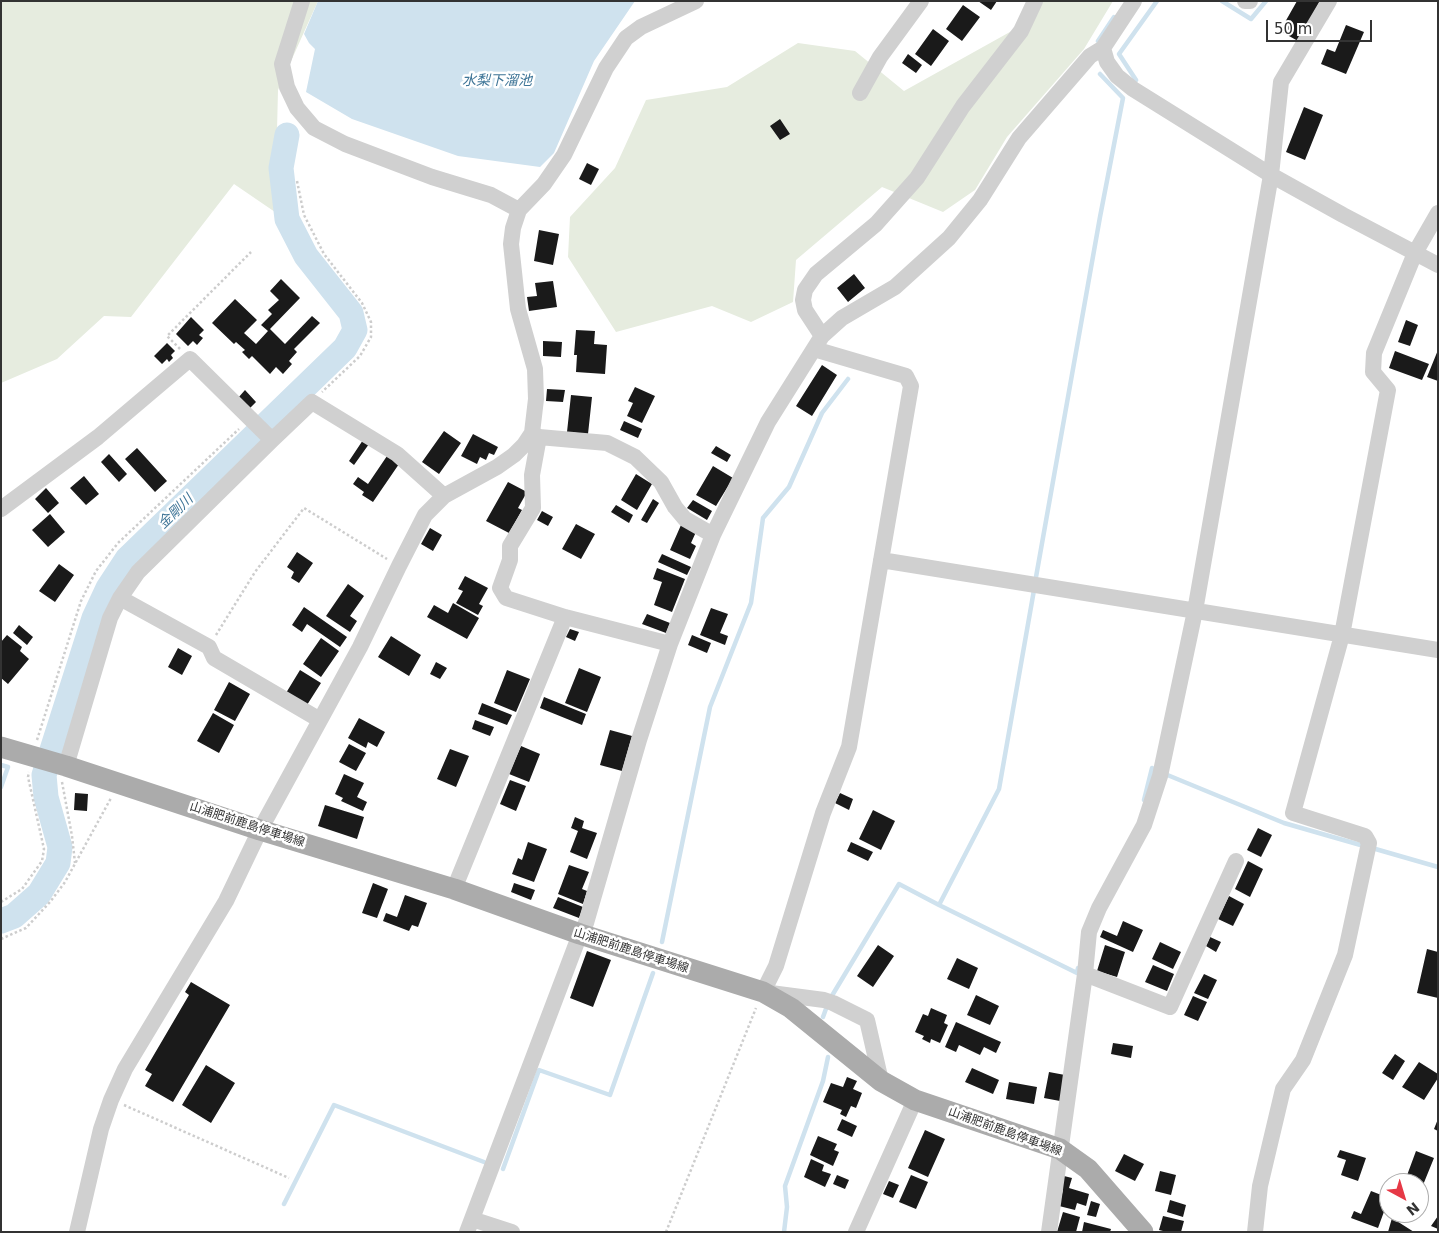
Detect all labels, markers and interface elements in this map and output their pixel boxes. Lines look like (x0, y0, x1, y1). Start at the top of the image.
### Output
scale bar (1269, 10, 1375, 42)
text: 50 m (1274, 20, 1312, 38)
water label: 水梨下溜池 (462, 73, 532, 89)
water label: 金剛川 (155, 491, 197, 533)
street label: 山浦肥前鹿島停車場線 (188, 800, 306, 850)
street label: 山浦肥前鹿島停車場線 (572, 926, 690, 976)
street label: 山浦肥前鹿島停車場線 (946, 1105, 1064, 1159)
north arrow (1379, 1173, 1429, 1223)
text: N (1403, 1199, 1422, 1219)

